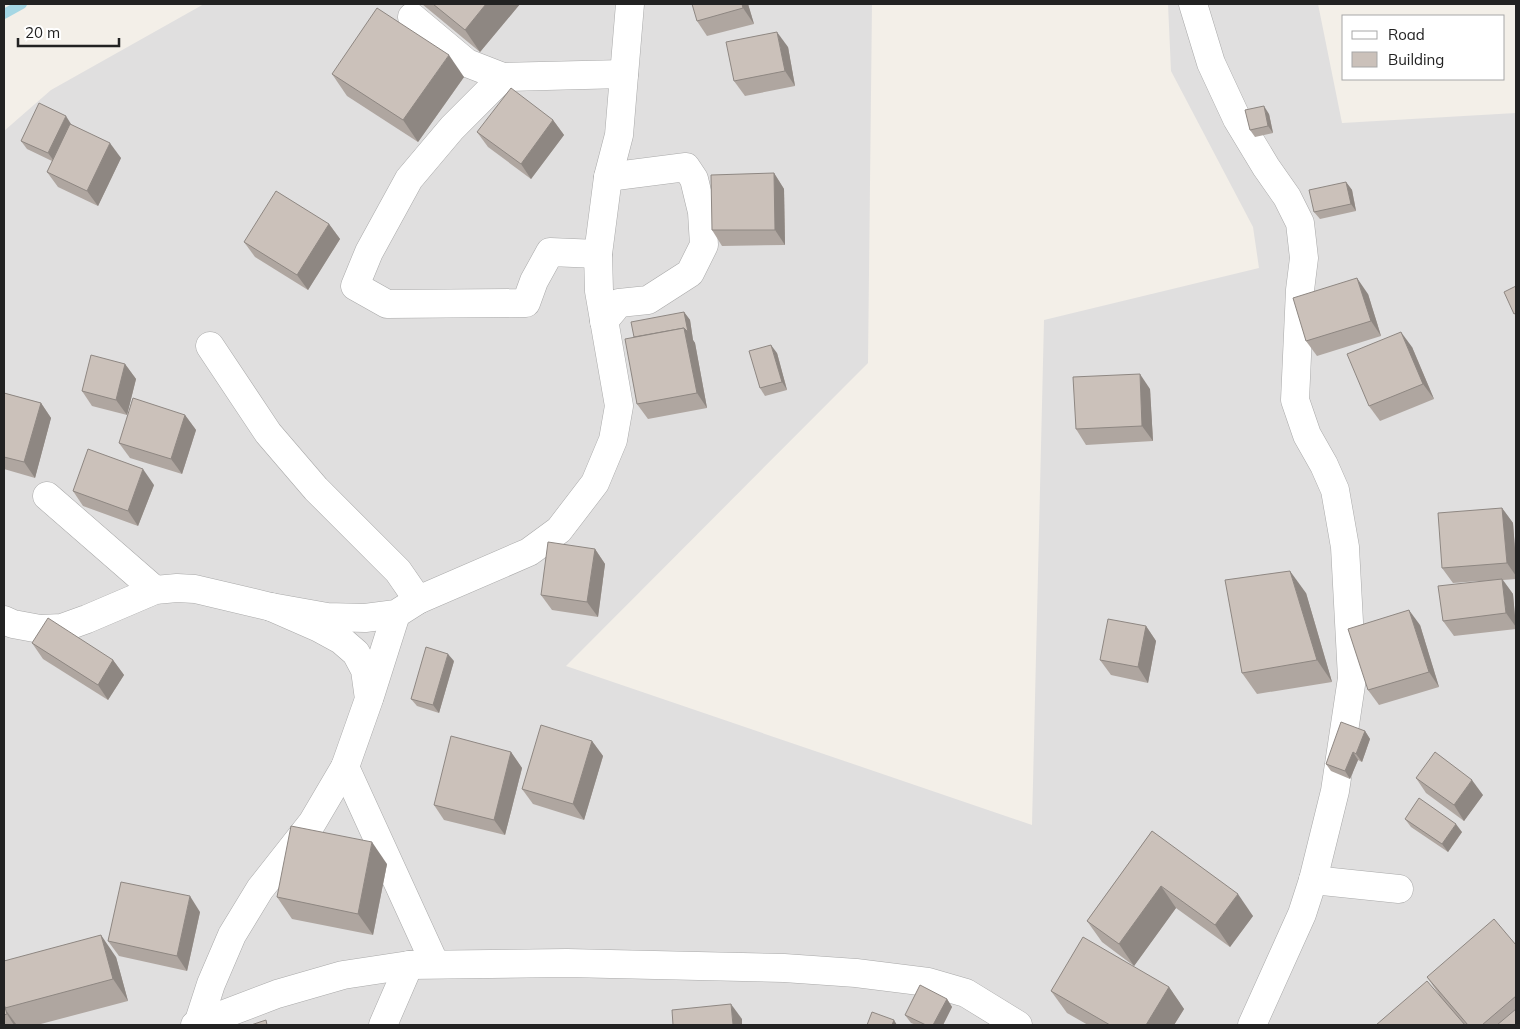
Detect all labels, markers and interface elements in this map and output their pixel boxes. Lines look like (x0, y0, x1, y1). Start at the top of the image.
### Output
scale bar (18, 15, 119, 47)
legend (1342, 15, 1505, 80)
text: 20 m (25, 23, 60, 42)
text: Road (1388, 25, 1425, 44)
text: Building (1388, 50, 1444, 69)

